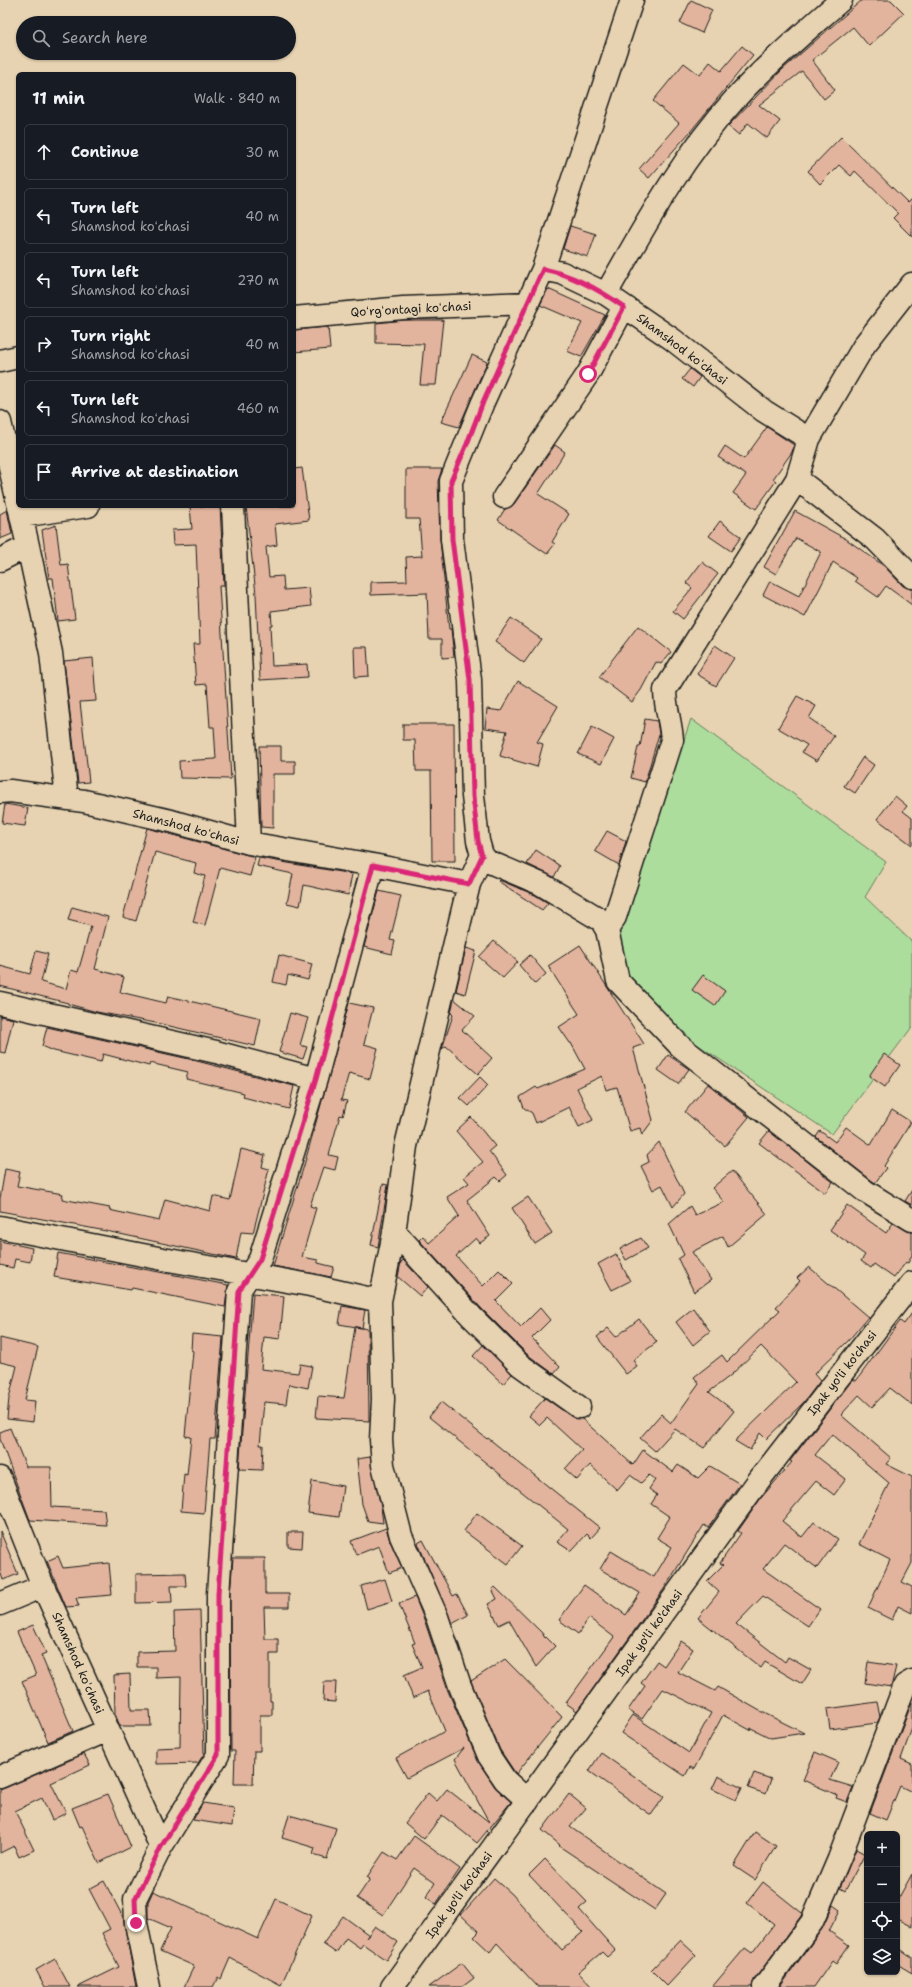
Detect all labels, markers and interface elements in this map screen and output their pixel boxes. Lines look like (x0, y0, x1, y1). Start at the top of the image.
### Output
search box (16, 16, 296, 60)
icon: search (30, 27, 52, 49)
text: Search here (62, 28, 148, 48)
text: 11 min (32, 87, 85, 109)
text: Walk · 840 m (194, 90, 280, 107)
icon: ahead (33, 141, 55, 163)
text: Continue (71, 142, 139, 162)
text: 30 m (245, 144, 279, 161)
text: Turn left (71, 198, 139, 218)
icon: left (33, 205, 55, 227)
text: 40 m (245, 208, 279, 225)
text: Shamshod koʻchasi (71, 218, 190, 235)
text: Turn left (71, 262, 139, 282)
icon: left (33, 269, 55, 291)
text: 270 m (237, 272, 279, 289)
text: Shamshod koʻchasi (71, 282, 190, 299)
street label: Qoʻrgʻontagi koʻchasi (350, 298, 472, 320)
street label: Shamshod koʻchasi (633, 310, 731, 388)
text: Turn right (71, 326, 151, 346)
icon: right (33, 333, 55, 355)
text: 40 m (245, 336, 279, 353)
text: Shamshod koʻchasi (71, 346, 190, 363)
route start (579, 365, 597, 383)
text: Turn left (71, 390, 139, 410)
icon: left (33, 397, 55, 419)
text: 460 m (237, 400, 279, 417)
text: Shamshod koʻchasi (71, 410, 190, 427)
icon: arrive (33, 461, 55, 483)
text: Arrive at destination (71, 462, 239, 482)
street label: Shamshod koʻchasi (131, 805, 241, 849)
street label: Ipak yo'li ko'chasi (804, 1327, 880, 1419)
street label: Ipak yo'li ko'chasi (612, 1586, 686, 1680)
street label: Shamshod koʻchasi (48, 1610, 108, 1716)
map controls (864, 1831, 900, 1975)
button: + (864, 1831, 900, 1867)
street label: Ipak yo'li ko'chasi (422, 1848, 496, 1942)
button: − (864, 1867, 900, 1903)
button: locate (864, 1903, 900, 1939)
route end (127, 1914, 145, 1932)
button: layers (864, 1939, 900, 1975)

